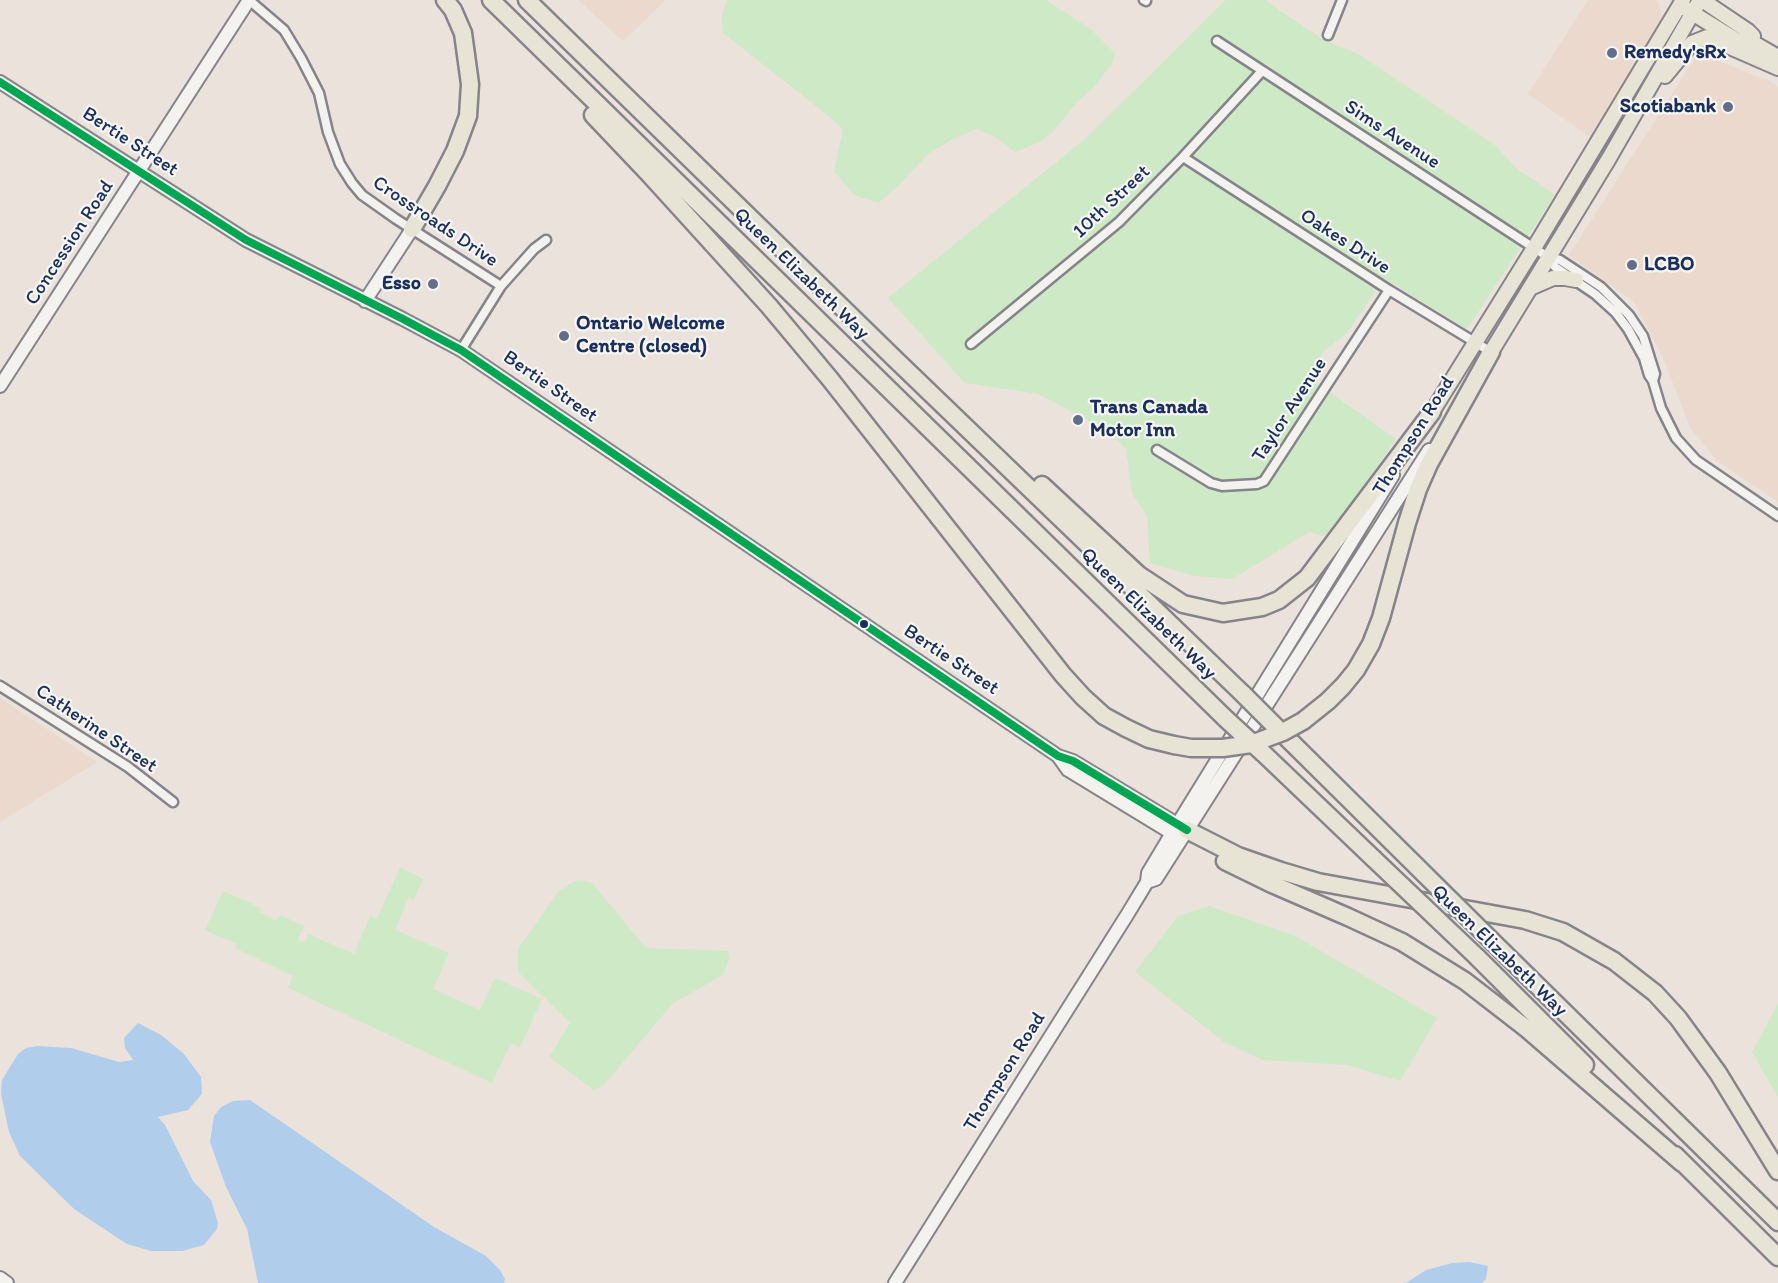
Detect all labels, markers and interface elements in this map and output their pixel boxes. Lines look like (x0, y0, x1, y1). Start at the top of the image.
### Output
place label: Remedy'sRx (1624, 41, 1726, 65)
marker: Remedy'sRx (1605, 46, 1619, 60)
street label: Sims Avenue (1340, 95, 1444, 175)
place label: Scotiabank (1620, 95, 1716, 119)
marker: Scotiabank (1721, 100, 1735, 114)
street label: Bertie Street (77, 102, 183, 182)
street label: 10th Street (1068, 160, 1156, 244)
street label: Crossroads Drive (368, 171, 502, 273)
street label: Concession Road (21, 176, 119, 310)
street label: Queen Elizabeth Way (728, 203, 874, 345)
street label: Oakes Drive (1295, 204, 1395, 280)
place label: LCBO (1644, 253, 1695, 277)
marker: LCBO (1625, 258, 1639, 272)
place label: Esso (382, 272, 421, 296)
marker: Esso (426, 277, 440, 291)
place label: Ontario Welcome Centre (closed) (576, 312, 725, 359)
marker: Ontario Welcome Centre (closed) (557, 329, 571, 343)
street label: Bertie Street (498, 346, 602, 428)
street label: Taylor Avenue (1247, 353, 1333, 467)
street label: Thompson Road (1368, 372, 1460, 500)
place label: Trans Canada Motor Inn (1090, 396, 1208, 443)
marker: Trans Canada Motor Inn (1071, 413, 1085, 427)
street label: Queen Elizabeth Way (1075, 543, 1221, 685)
unlabelled marker (858, 618, 870, 630)
street label: Bertie Street (899, 619, 1003, 701)
street label: Catherine Street (31, 679, 161, 779)
street label: Queen Elizabeth Way (1426, 880, 1572, 1022)
street label: Thompson Road (959, 1008, 1051, 1136)

